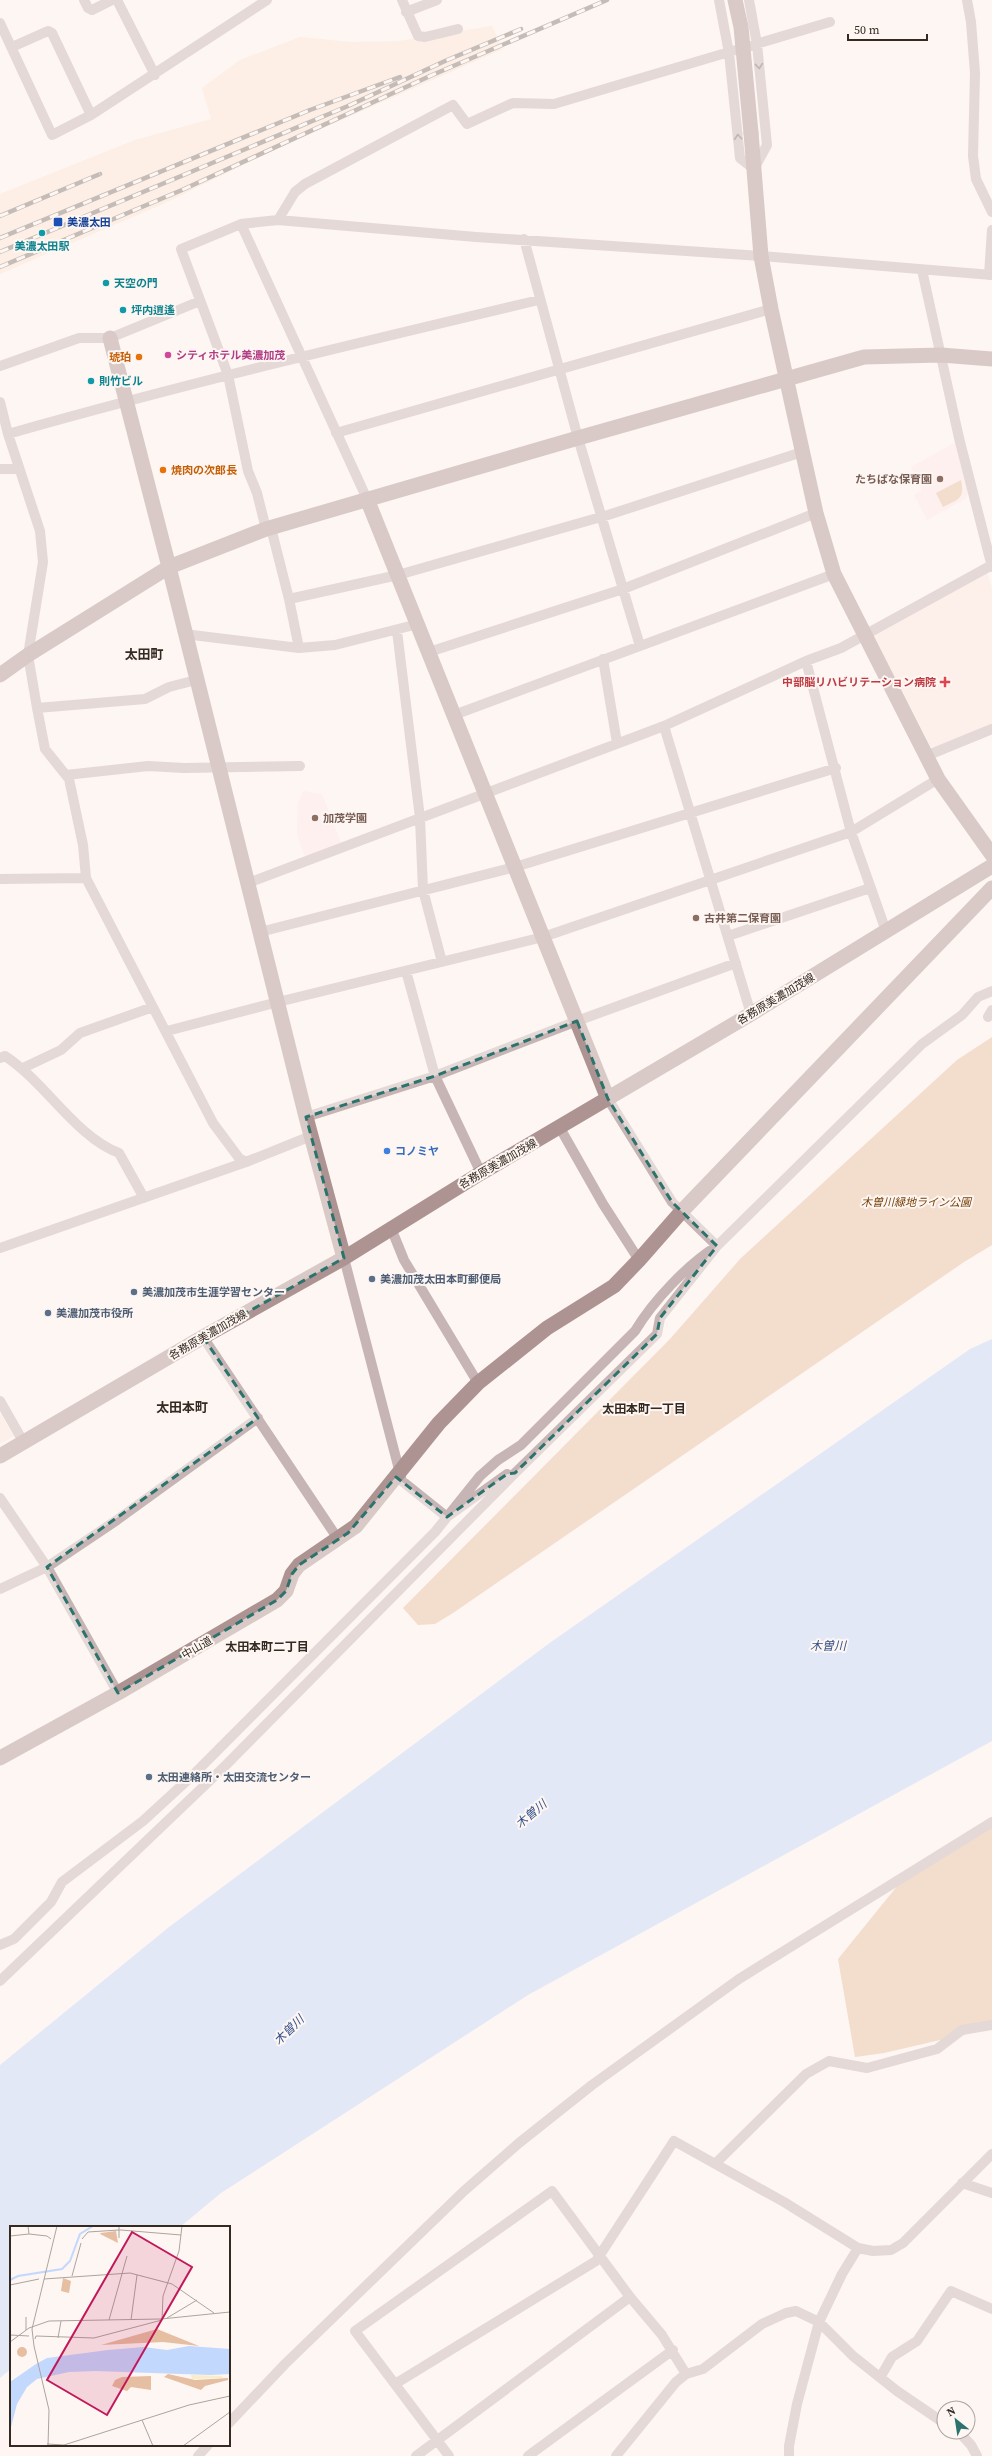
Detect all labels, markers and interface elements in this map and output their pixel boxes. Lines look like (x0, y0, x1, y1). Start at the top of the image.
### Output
scale bar (848, 16, 927, 42)
text: 50 m (854, 22, 880, 38)
one-way arrow (754, 63, 763, 69)
one-way arrow (734, 134, 743, 140)
place label: 美濃太田 (67, 215, 111, 230)
marker: 美濃太田 (52, 216, 64, 228)
marker: 美濃太田駅 (37, 228, 47, 238)
place label: 美濃太田駅 (15, 239, 70, 254)
place label: 天空の門 (114, 276, 158, 291)
marker: 天空の門 (101, 278, 111, 288)
place label: 坪内逍遙 (131, 303, 175, 318)
marker: 坪内逍遙 (118, 305, 128, 315)
place label: シティホテル美濃加茂 (176, 348, 285, 363)
place label: 琥珀 (109, 350, 131, 365)
marker: シティホテル美濃加茂 (163, 350, 173, 360)
marker: 琥珀 (134, 352, 144, 362)
place label: 則竹ビル (99, 374, 143, 389)
marker: 則竹ビル (86, 376, 96, 386)
place label: 焼肉の次郎長 (171, 463, 237, 478)
marker: 焼肉の次郎長 (158, 465, 168, 475)
place label: たちばな保育園 (855, 472, 932, 487)
marker: たちばな保育園 (935, 474, 945, 484)
district label: 太田町 (124, 646, 164, 663)
place label: 中部脳リハビリテーション病院 (782, 675, 936, 690)
marker: 中部脳リハビリテーション病院 (939, 676, 951, 688)
place label: 加茂学園 (323, 811, 367, 826)
marker: 加茂学園 (310, 813, 320, 823)
place label: 古井第二保育園 (704, 911, 781, 926)
marker: 古井第二保育園 (691, 913, 701, 923)
street label: 各務原美濃加茂線 (734, 970, 818, 1028)
street label: 各務原美濃加茂線 (456, 1136, 540, 1192)
place label: コノミヤ (395, 1144, 439, 1159)
marker: コノミヤ (382, 1146, 392, 1156)
park label: 木曽川緑地ライン公園 (861, 1195, 973, 1210)
place label: 美濃加茂太田本町郵便局 (380, 1272, 501, 1287)
marker: 美濃加茂太田本町郵便局 (367, 1274, 377, 1284)
place label: 美濃加茂市生涯学習センター (142, 1285, 285, 1300)
marker: 美濃加茂市生涯学習センター (129, 1287, 139, 1297)
place label: 美濃加茂市役所 (56, 1306, 133, 1321)
street label: 各務原美濃加茂線 (166, 1307, 250, 1363)
marker: 美濃加茂市役所 (43, 1308, 53, 1318)
district label: 太田本町 (156, 1399, 208, 1416)
district label: 太田本町一丁目 (602, 1401, 686, 1417)
street label: 中山道 (179, 1633, 215, 1663)
water label: 木曽川 (810, 1638, 848, 1654)
district label: 太田本町二丁目 (225, 1639, 309, 1655)
place label: 太田連絡所・太田交流センター (157, 1770, 311, 1785)
marker: 太田連絡所・太田交流センター (144, 1772, 154, 1782)
water label: 木曽川 (512, 1795, 551, 1832)
water label: 木曽川 (270, 2010, 309, 2048)
inset map (10, 2226, 230, 2446)
north arrow (936, 2400, 976, 2440)
text: N (944, 2403, 958, 2420)

